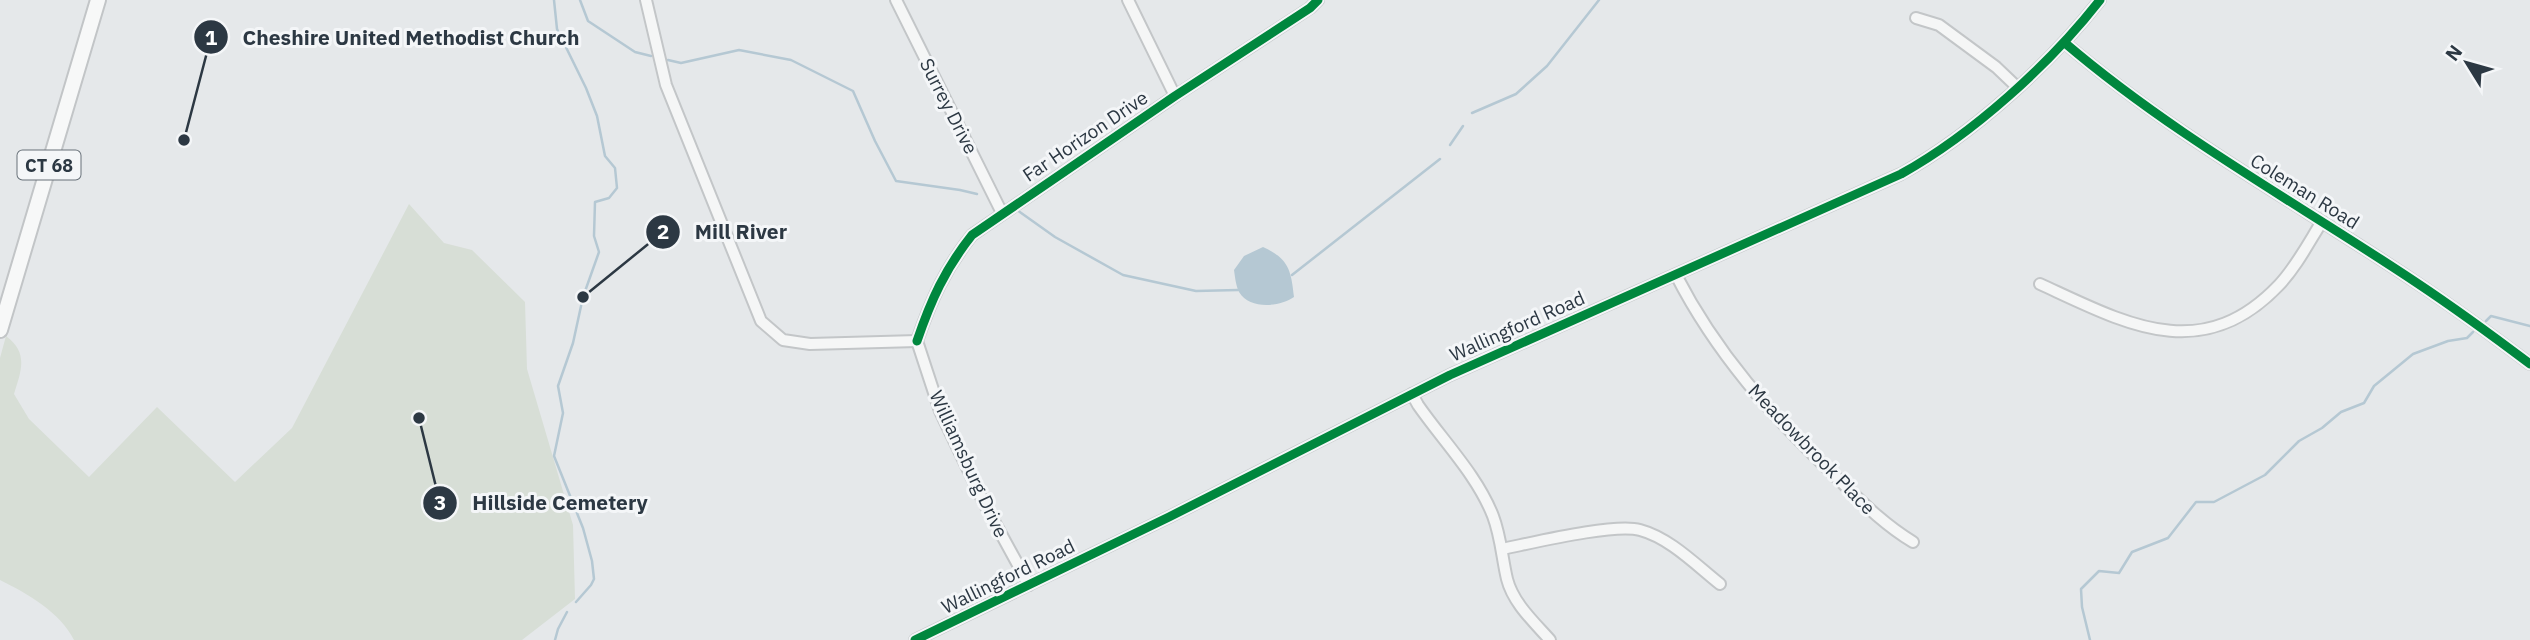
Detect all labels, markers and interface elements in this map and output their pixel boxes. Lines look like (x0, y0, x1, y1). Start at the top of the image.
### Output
callout: Cheshire United Methodist Church (194, 16, 594, 58)
text: 1 (205, 23, 218, 51)
text: Cheshire United Methodist Church (243, 23, 579, 51)
north arrow (2432, 28, 2502, 98)
text: N (2440, 40, 2467, 65)
street label: Surrey Drive (915, 54, 983, 158)
street label: Far Horizon Drive (1018, 85, 1152, 187)
street label: Coleman Road (2246, 148, 2364, 234)
road number: CT 68 (18, 150, 80, 180)
callout: Mill River (646, 211, 801, 253)
text: 2 (657, 217, 669, 245)
text: Mill River (695, 217, 788, 245)
street label: Wallingford Road (1446, 285, 1588, 367)
street label: Meadowbrook Place (1743, 379, 1881, 519)
street label: Williamsburg Drive (924, 387, 1014, 541)
callout: Hillside Cemetery (423, 482, 661, 524)
text: 3 (434, 488, 446, 516)
text: Hillside Cemetery (472, 488, 649, 516)
street label: Wallingford Road (937, 533, 1079, 619)

